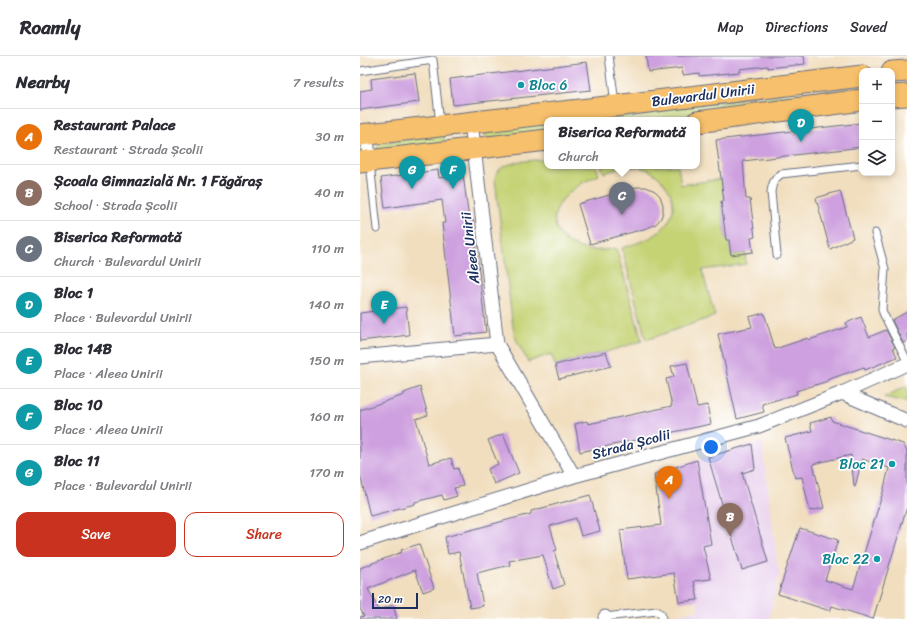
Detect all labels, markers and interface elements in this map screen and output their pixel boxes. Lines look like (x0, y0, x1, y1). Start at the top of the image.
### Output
text: Roamly (20, 11, 80, 44)
text: Map (717, 15, 743, 40)
text: Directions (765, 15, 828, 40)
text: Saved (850, 15, 887, 40)
text: Nearby (16, 67, 70, 97)
map controls (859, 68, 895, 176)
button: + (859, 68, 895, 104)
text: 7 results (293, 71, 344, 94)
place label: Bloc 6 (529, 73, 568, 98)
street label: Bulevardul Unirii (650, 77, 757, 114)
marker: Bloc 6 (516, 80, 526, 90)
button: − (859, 104, 895, 140)
pin: D (788, 109, 814, 142)
text: Restaurant Palace (54, 112, 176, 138)
popup (544, 117, 700, 169)
text: Biserica Reformată (558, 119, 686, 145)
text: A (25, 125, 33, 148)
text: 30 m (315, 125, 344, 148)
text: Restaurant · Strada Școlii (54, 138, 203, 161)
button: layers (859, 140, 895, 176)
text: Church (558, 145, 599, 168)
pin: G (399, 156, 425, 189)
pin: F (440, 156, 466, 189)
text: Școala Gimnazială Nr. 1 Făgăraș (54, 168, 262, 194)
text: B (25, 181, 33, 204)
text: 40 m (314, 181, 344, 204)
pin: C (609, 182, 635, 215)
text: School · Strada Școlii (54, 194, 177, 217)
street label: Aleea Unirii (454, 209, 487, 286)
text: Biserica Reformată (54, 224, 182, 250)
text: C (25, 237, 33, 260)
text: 110 m (311, 237, 344, 260)
text: Church · Bulevardul Unirii (54, 250, 201, 273)
text: Bloc 1 (54, 280, 93, 306)
pin: E (371, 291, 397, 324)
text: D (25, 293, 33, 316)
text: 140 m (309, 293, 344, 316)
text: Place · Bulevardul Unirii (54, 306, 192, 329)
text: Bloc 14B (54, 336, 112, 362)
text: E (25, 349, 33, 372)
text: 150 m (309, 349, 344, 372)
text: Place · Aleea Unirii (54, 362, 163, 385)
text: Bloc 10 (54, 392, 103, 418)
text: F (25, 405, 33, 428)
text: 160 m (309, 405, 344, 428)
text: Place · Aleea Unirii (54, 418, 163, 441)
street label: Strada Școlii (589, 422, 674, 467)
your location (701, 437, 721, 457)
text: Bloc 11 (54, 448, 100, 474)
place label: Bloc 21 (839, 452, 884, 477)
marker: Bloc 21 (887, 459, 897, 469)
text: G (25, 461, 33, 484)
text: 170 m (309, 461, 344, 484)
pin: A (656, 466, 682, 499)
text: Place · Bulevardul Unirii (54, 474, 192, 497)
pin: B (717, 503, 743, 536)
button: Save (16, 512, 176, 557)
button: Share (184, 512, 344, 557)
place label: Bloc 22 (822, 547, 869, 572)
marker: Bloc 22 (872, 554, 882, 564)
text: 20 m (378, 590, 403, 609)
scale bar (372, 591, 418, 610)

